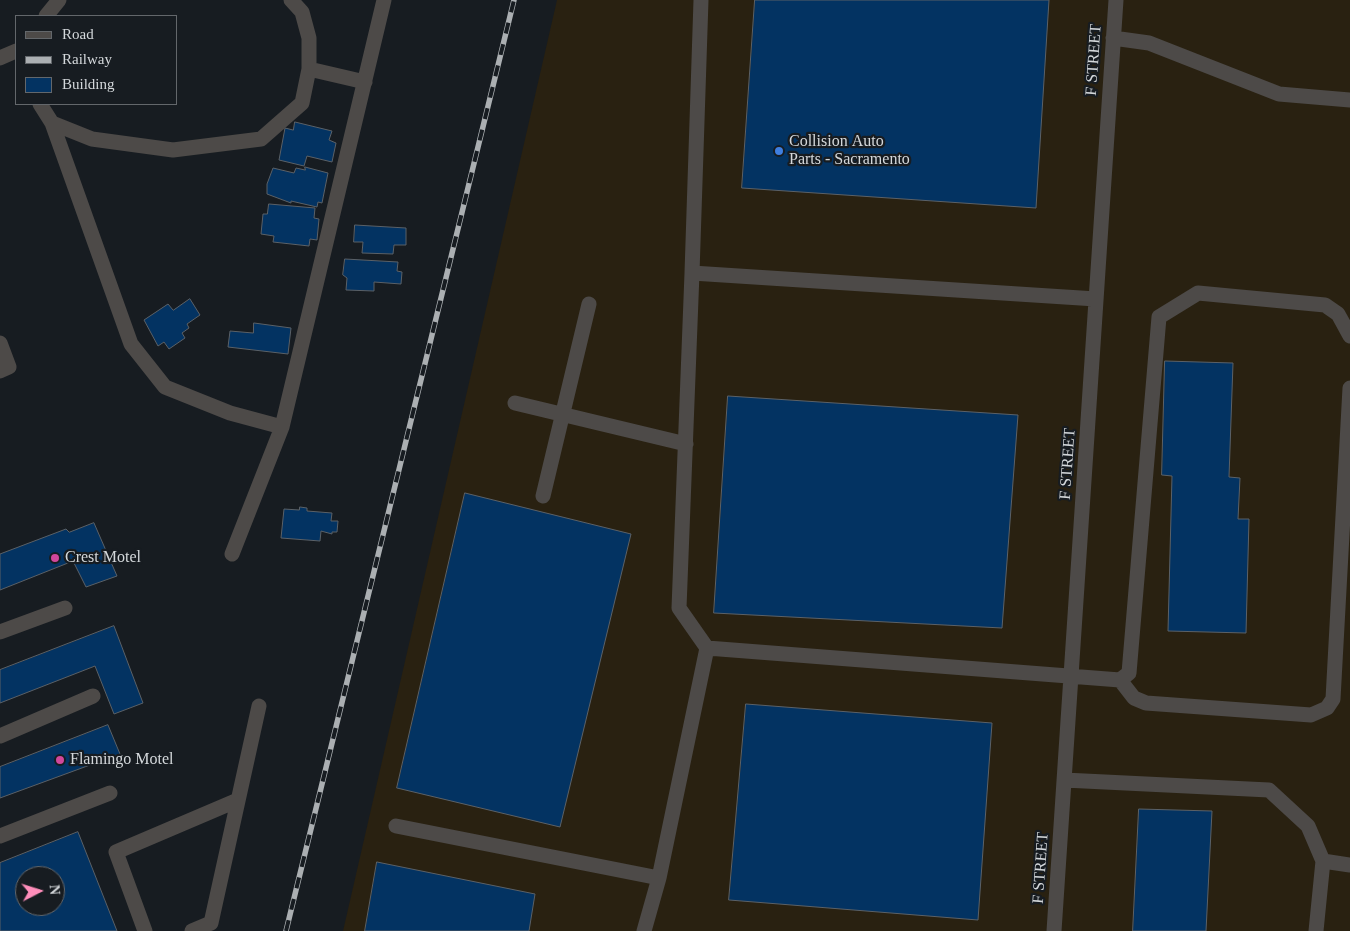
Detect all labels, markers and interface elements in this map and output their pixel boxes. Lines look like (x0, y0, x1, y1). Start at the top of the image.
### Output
legend (15, 15, 178, 105)
street label: F STREET (1082, 24, 1106, 96)
text: Road (62, 26, 94, 42)
text: Railway (62, 51, 112, 67)
text: Building (62, 76, 115, 92)
place label: Collision Auto Parts - Sacramento (789, 132, 910, 170)
marker: Collision Auto Parts - Sacramento (773, 145, 785, 157)
street label: F STREET (1056, 428, 1080, 500)
place label: Crest Motel (65, 548, 141, 568)
marker: Crest Motel (49, 552, 61, 564)
place label: Flamingo Motel (70, 750, 174, 770)
marker: Flamingo Motel (54, 754, 66, 766)
street label: F STREET (1029, 832, 1053, 904)
north arrow (15, 866, 65, 916)
text: N (47, 884, 62, 895)

